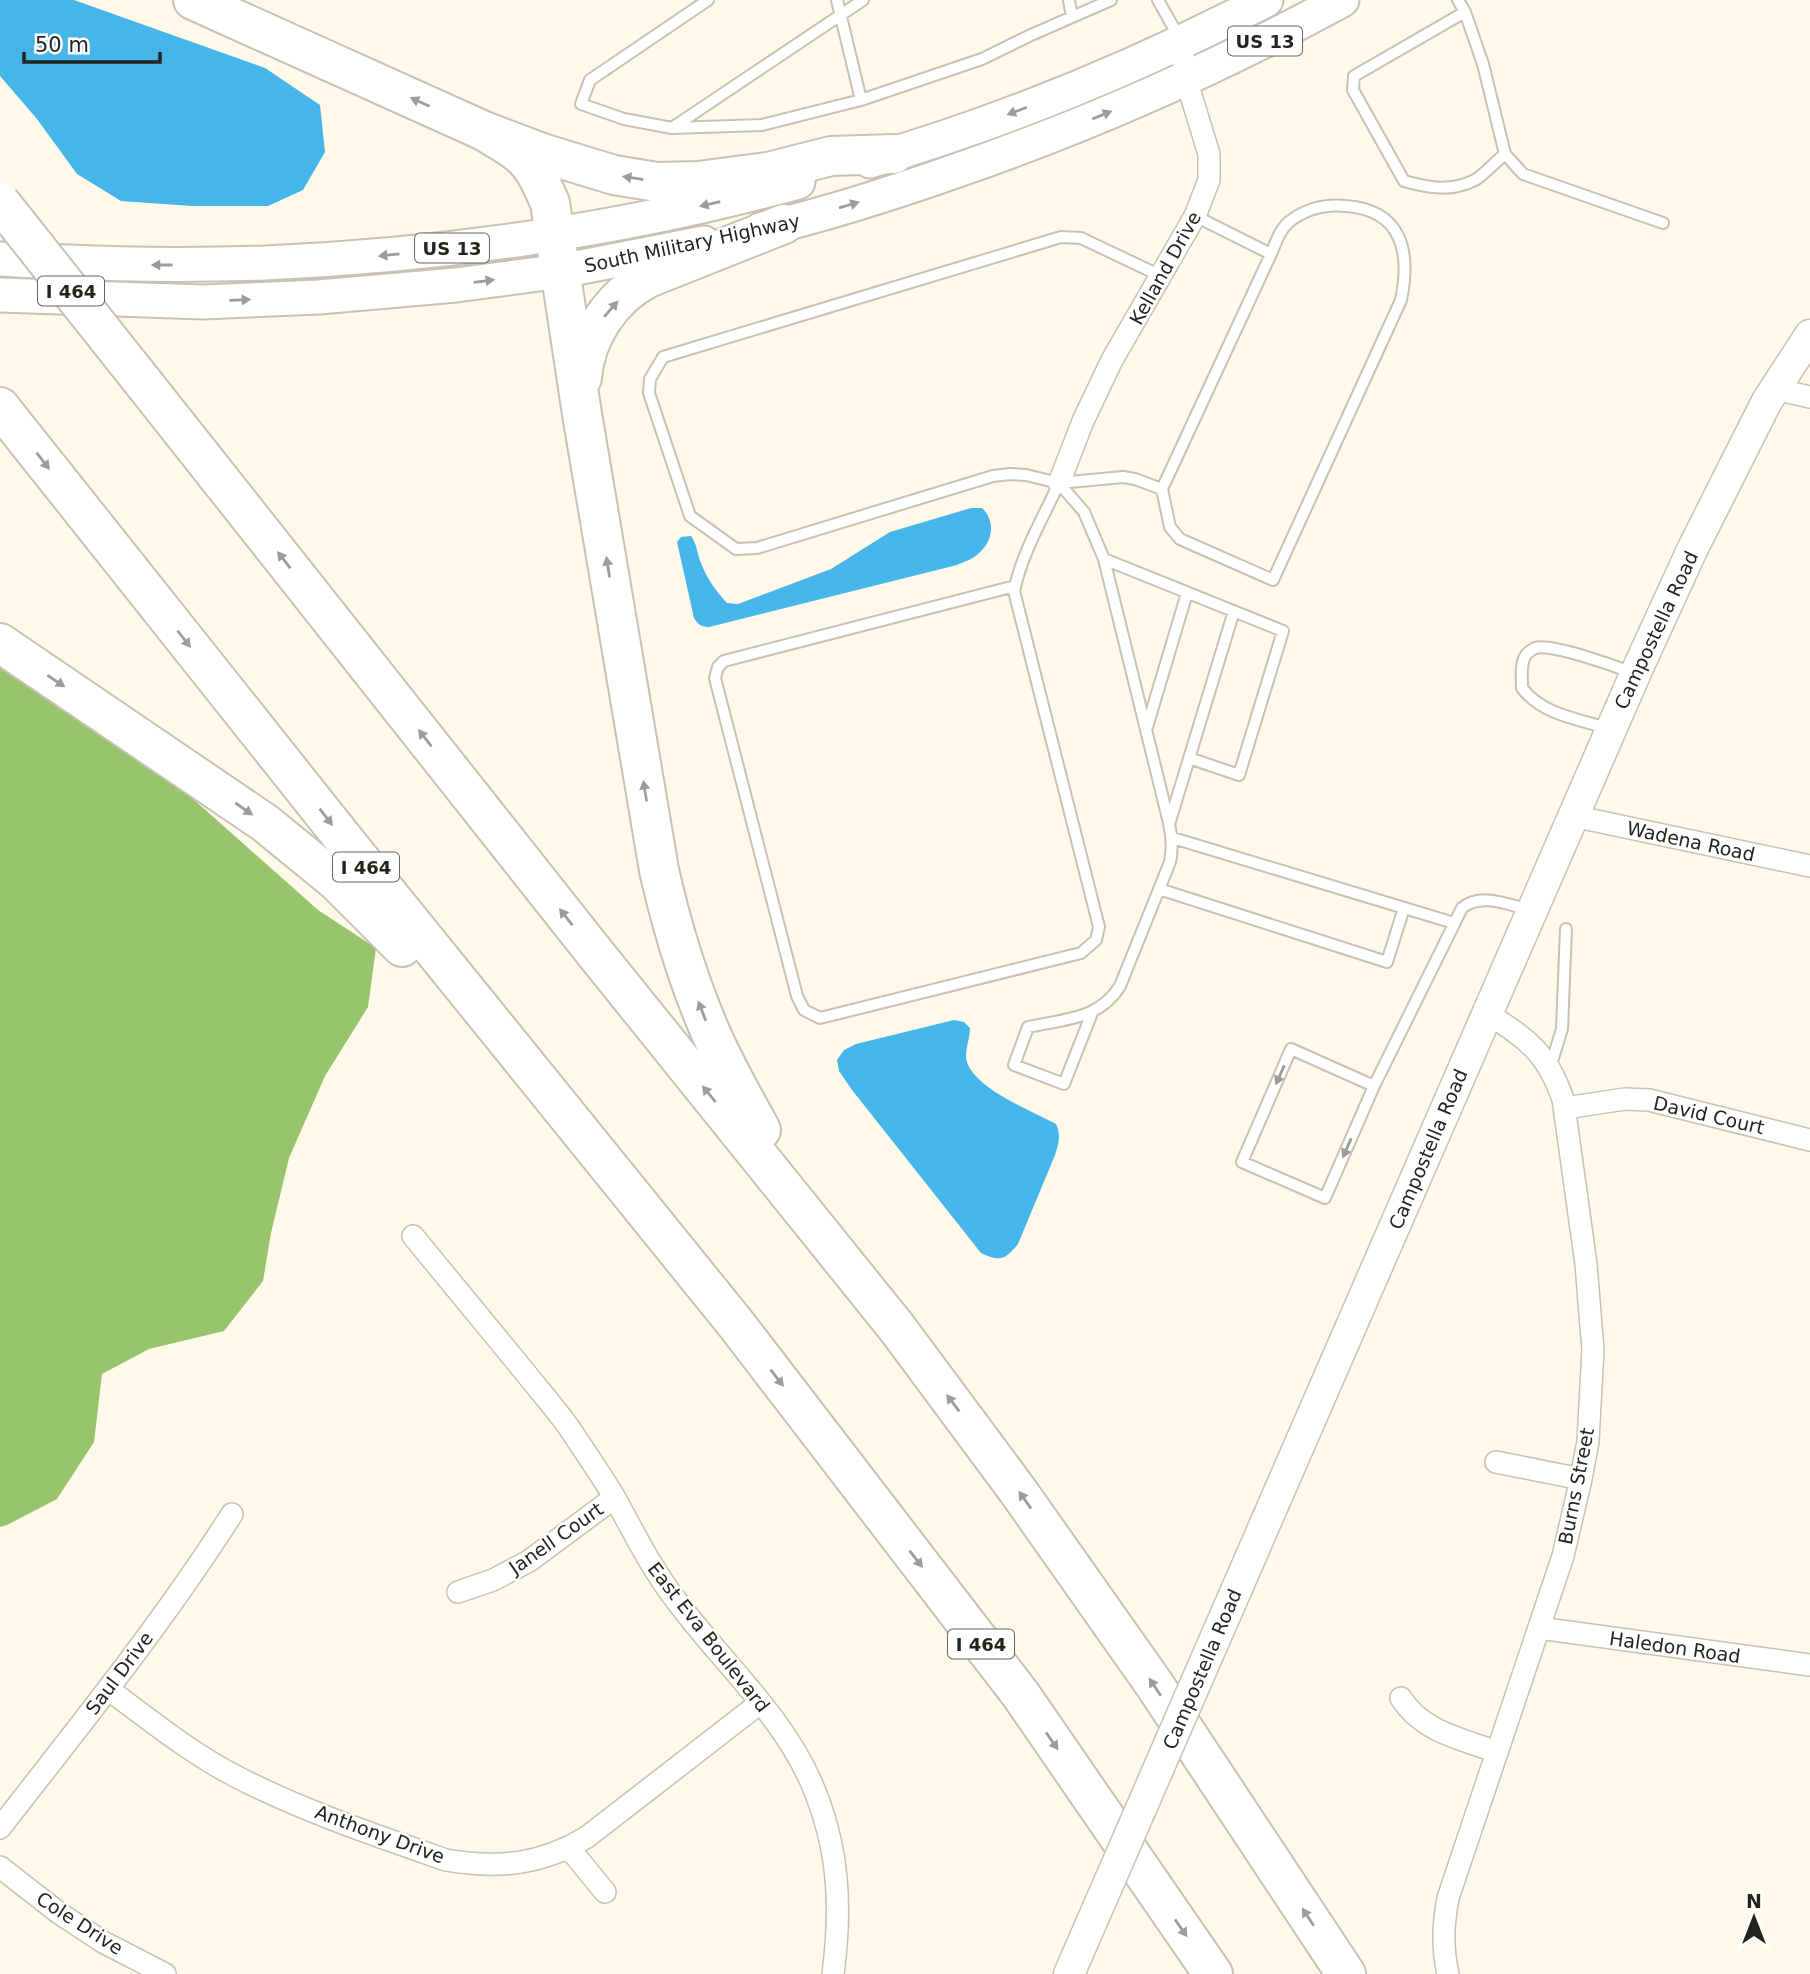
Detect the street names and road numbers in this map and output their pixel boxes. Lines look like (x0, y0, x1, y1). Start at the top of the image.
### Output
road number: US 13 (1228, 26, 1302, 56)
street label: Kelland Drive (1125, 207, 1205, 329)
street label: South Military Highway (582, 209, 802, 277)
road number: US 13 (415, 234, 489, 262)
road number: I 464 (38, 276, 104, 306)
street label: Campostella Road (1610, 547, 1702, 713)
street label: Wadena Road (1625, 817, 1757, 865)
road number: I 464 (333, 852, 399, 882)
street label: Campostella Road (1384, 1066, 1472, 1232)
street label: David Court (1651, 1092, 1767, 1138)
street label: Burns Street (1554, 1426, 1598, 1546)
street label: Janell Court (504, 1498, 607, 1579)
street label: East Eva Boulevard (644, 1558, 774, 1716)
street label: Campostella Road (1158, 1586, 1246, 1752)
street label: Saul Drive (81, 1627, 157, 1719)
street label: Haledon Road (1608, 1627, 1742, 1667)
road number: I 464 (948, 1630, 1014, 1658)
street label: Anthony Drive (312, 1800, 448, 1868)
street label: Cole Drive (33, 1887, 127, 1959)

